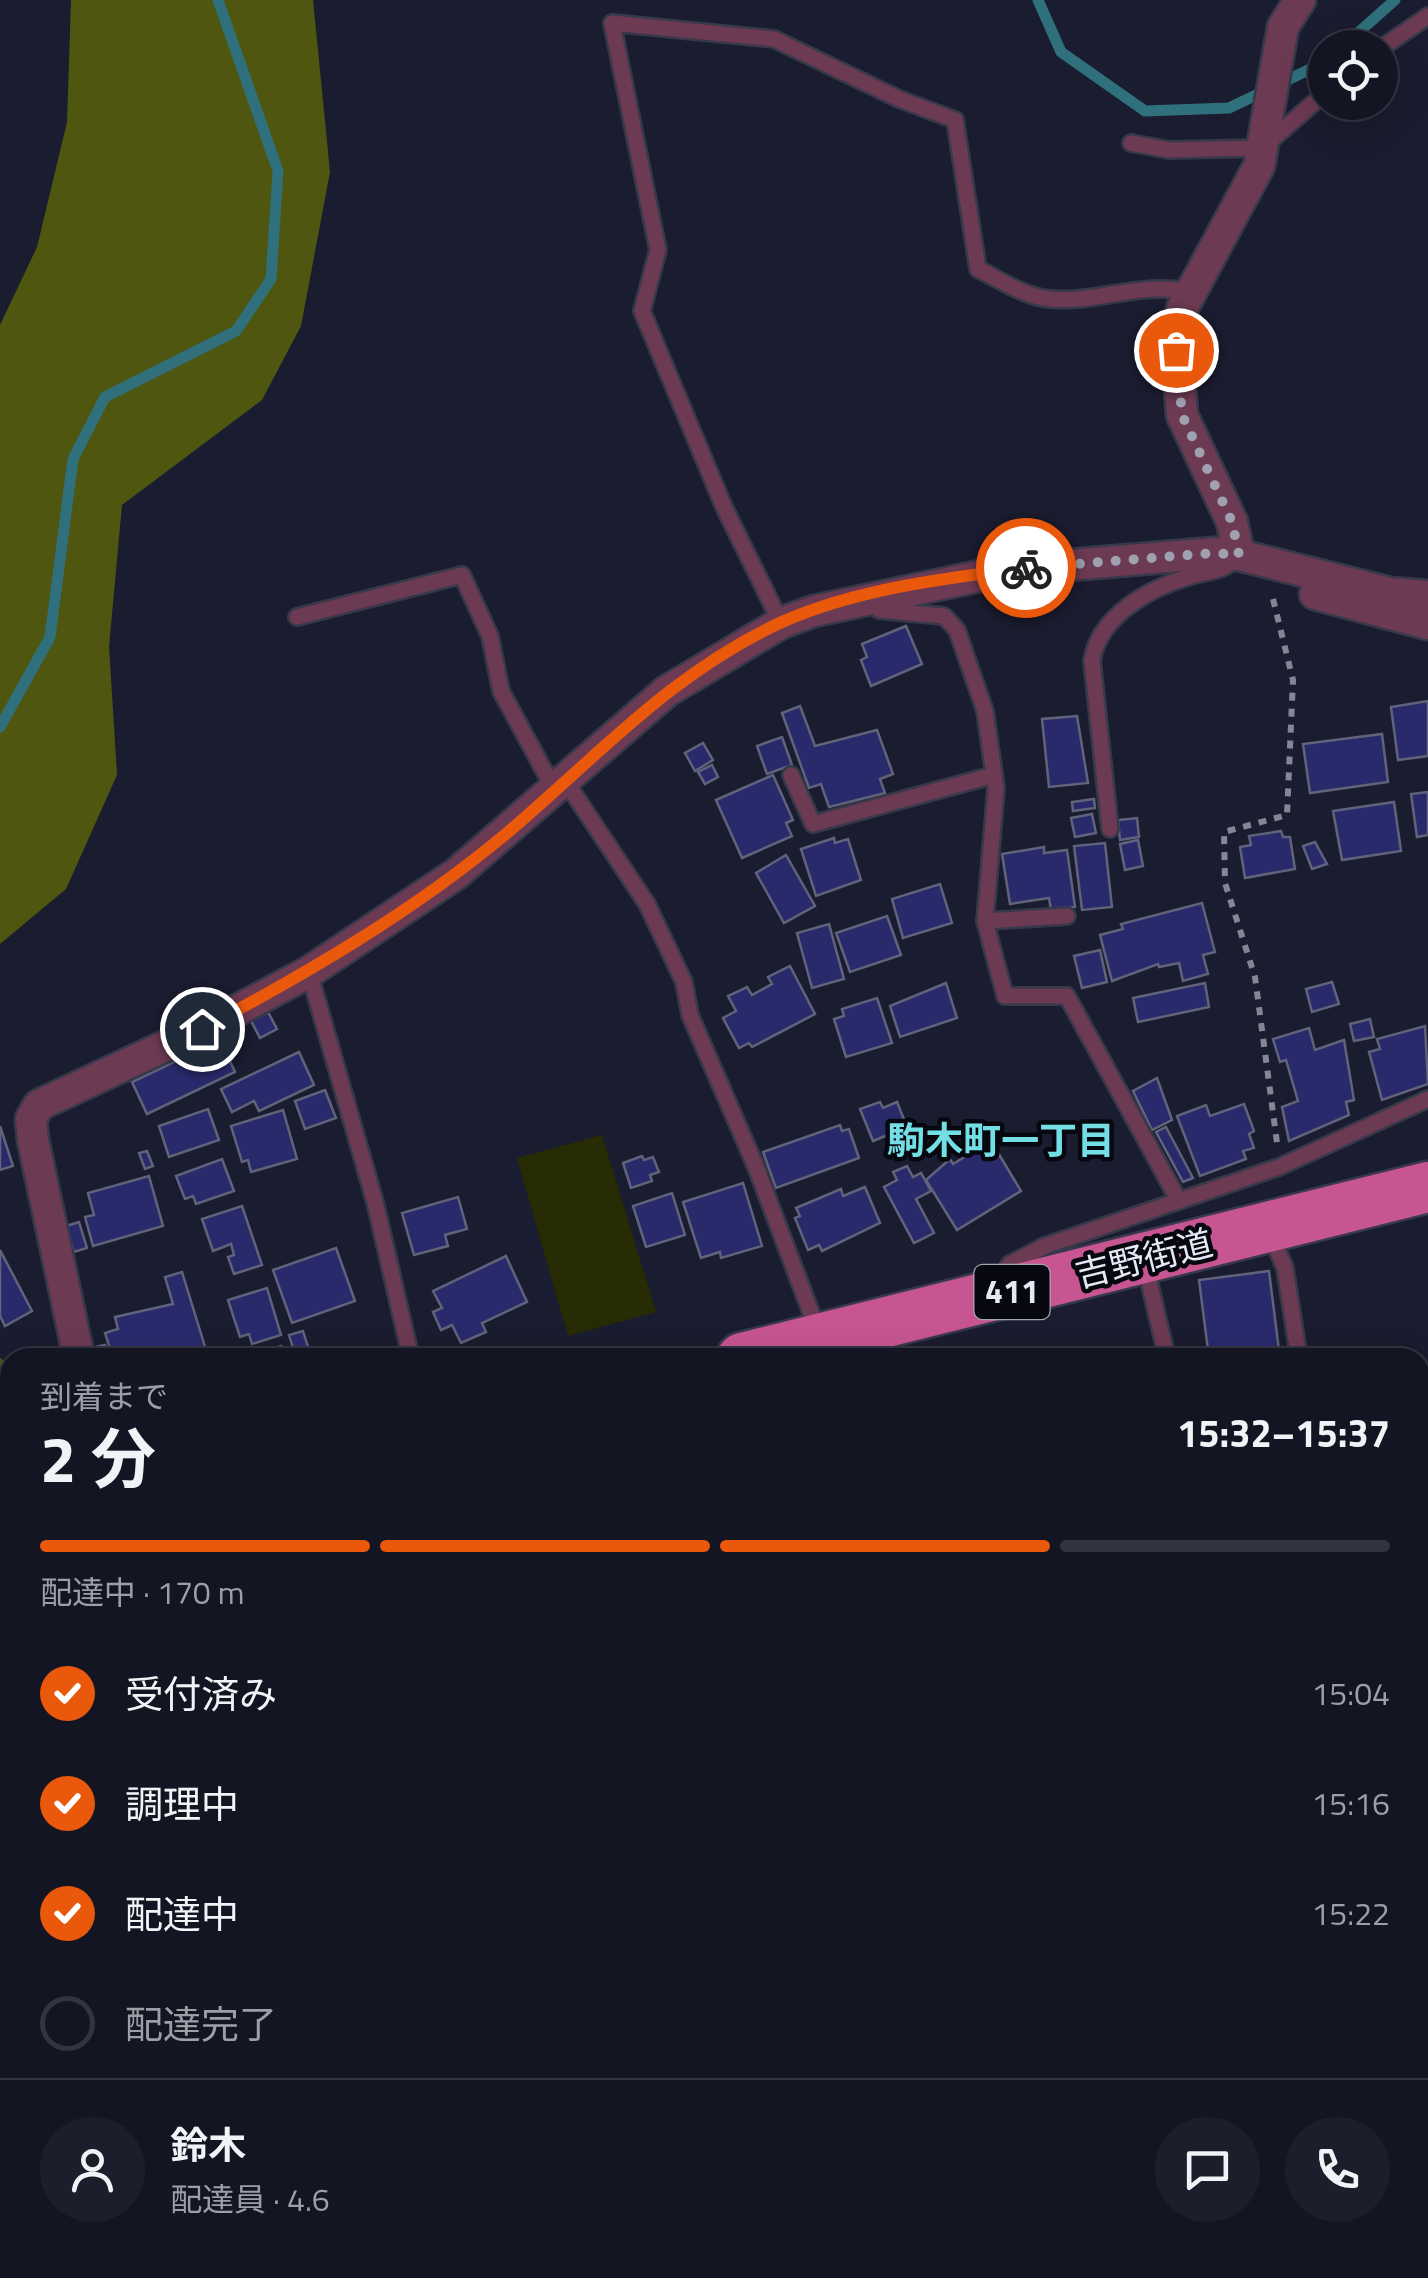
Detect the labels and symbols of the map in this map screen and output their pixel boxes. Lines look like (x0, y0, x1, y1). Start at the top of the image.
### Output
pin (1134, 308, 1219, 393)
courier (976, 518, 1076, 618)
pin (160, 987, 245, 1072)
district label: 駒木町一丁目 (887, 1111, 1115, 1169)
street label: 吉野街道 (1069, 1215, 1218, 1301)
road number: 411 (974, 1265, 1050, 1319)

